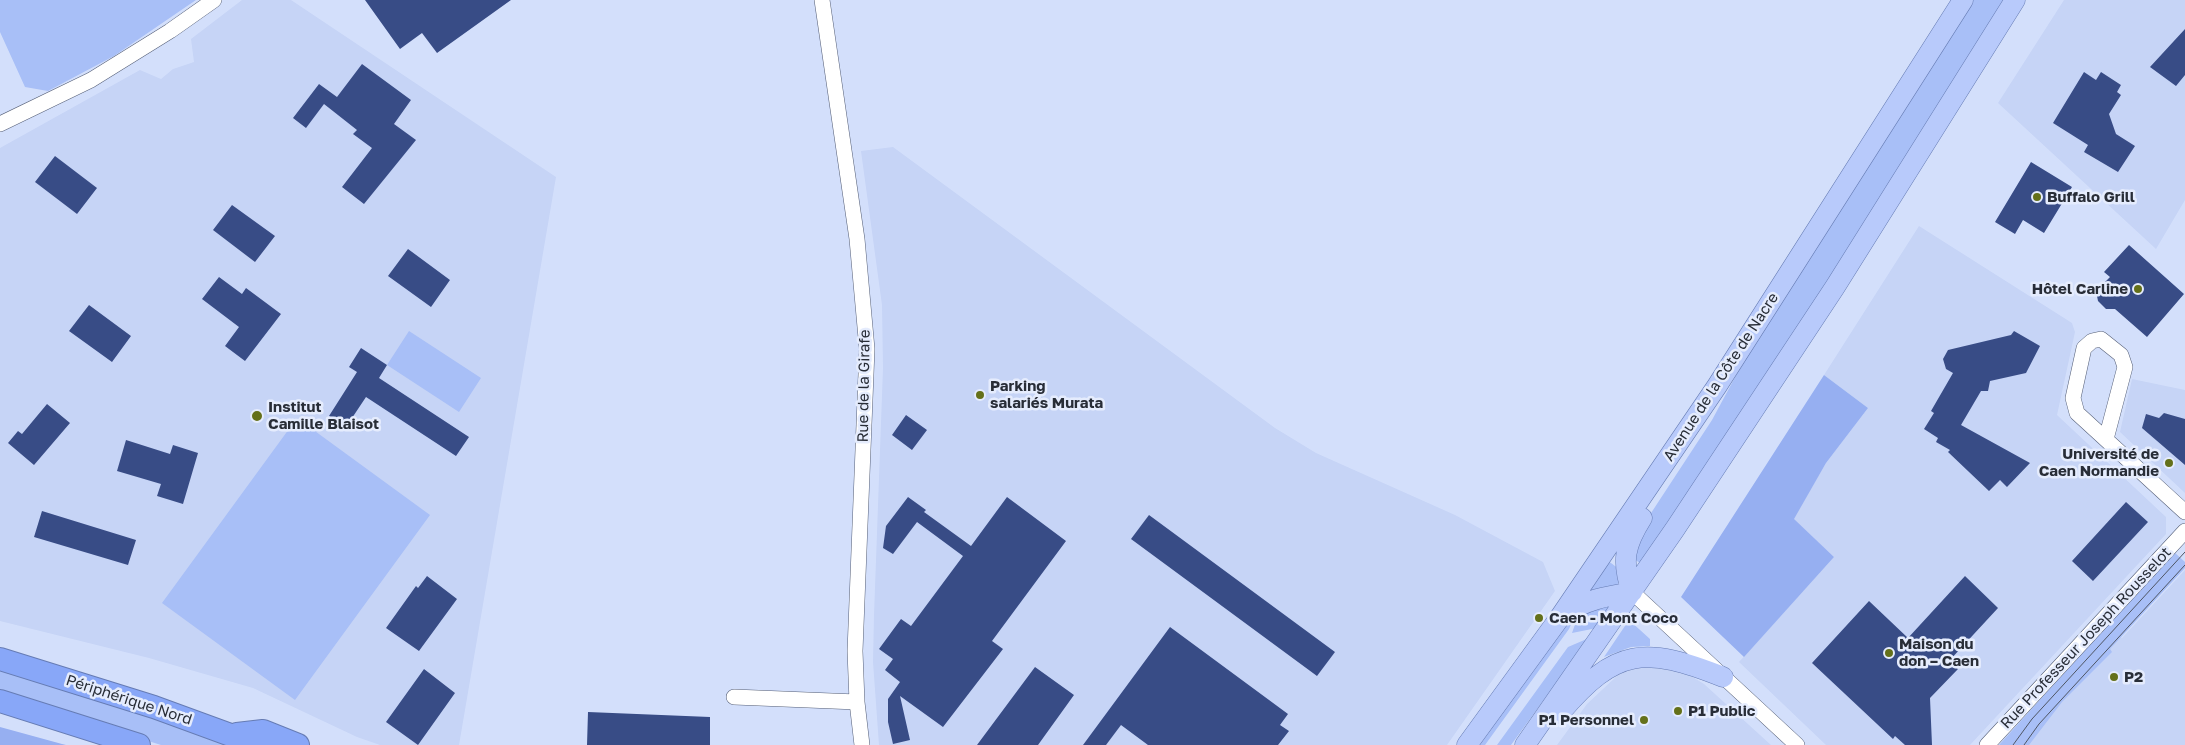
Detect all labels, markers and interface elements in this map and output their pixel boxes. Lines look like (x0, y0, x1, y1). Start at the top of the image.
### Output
place label: Buffalo Grill (2047, 188, 2135, 206)
marker: Buffalo Grill (2031, 191, 2043, 203)
place label: Hôtel Carline (2032, 280, 2128, 298)
marker: Hôtel Carline (2132, 283, 2144, 295)
street label: Avenue de la Côte de Nacre (1660, 289, 1782, 465)
street label: Rue de la Girafe (854, 329, 874, 443)
place label: Parking salariés Murata (990, 377, 1103, 412)
marker: Parking salariés Murata (974, 389, 986, 401)
place label: Institut Camille Blaisot (268, 398, 379, 433)
marker: Institut Camille Blaisot (250, 409, 264, 423)
place label: Université de Caen Normandie (2039, 445, 2159, 480)
marker: Université de Caen Normandie (2163, 457, 2175, 469)
street label: Rue Professeur Joseph Rousselot (1997, 543, 2175, 733)
place label: Caen - Mont Coco (1549, 609, 1678, 627)
marker: Caen - Mont Coco (1533, 612, 1545, 624)
place label: Maison du don – Caen (1899, 635, 1979, 670)
marker: Maison du don – Caen (1883, 647, 1895, 659)
place label: P2 (2124, 668, 2143, 686)
street label: Périphérique Nord (64, 671, 194, 729)
marker: P2 (2108, 671, 2120, 683)
place label: P1 Public (1688, 702, 1755, 720)
marker: P1 Public (1672, 705, 1684, 717)
place label: P1 Personnel (1538, 711, 1634, 729)
marker: P1 Personnel (1638, 714, 1650, 726)

